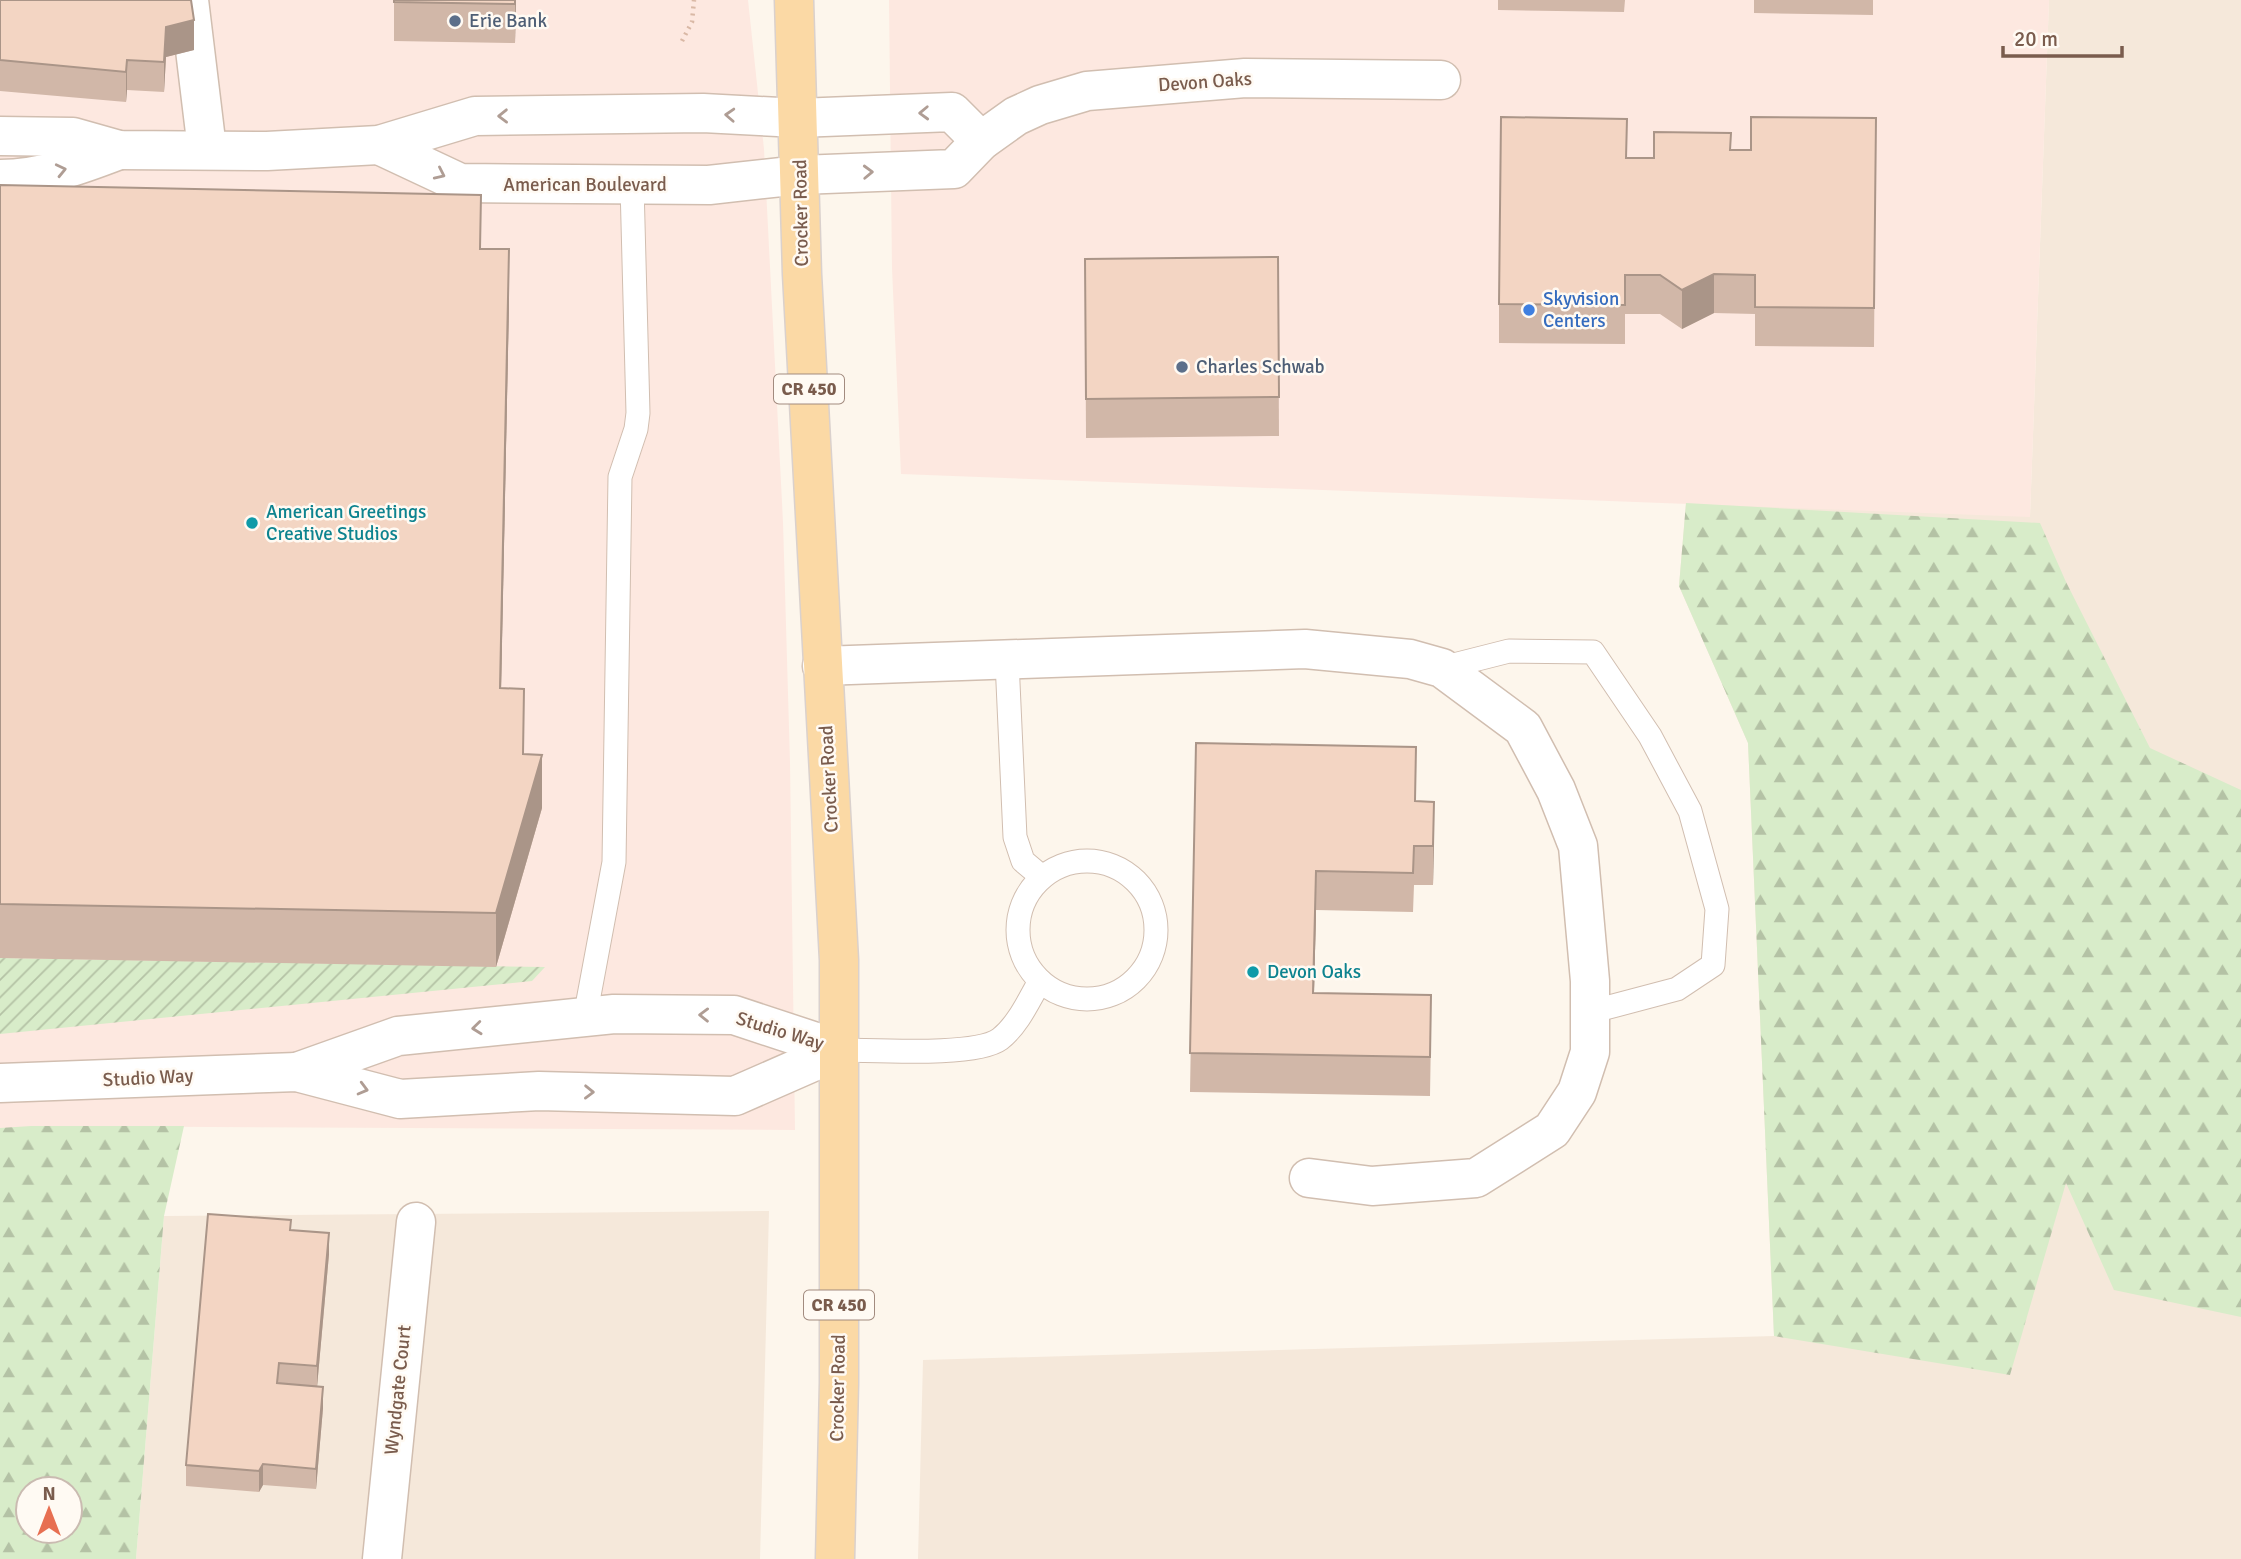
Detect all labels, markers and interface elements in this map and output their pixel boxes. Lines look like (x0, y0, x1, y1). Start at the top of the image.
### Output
place label: Erie Bank (469, 9, 547, 33)
marker: Erie Bank (447, 13, 463, 29)
scale bar (2003, 14, 2122, 58)
text: 20 m (2014, 26, 2058, 52)
street label: Devon Oaks (1157, 67, 1253, 97)
one-way arrow (919, 106, 930, 121)
one-way arrow (724, 107, 735, 122)
one-way arrow (497, 108, 507, 124)
street label: Crocker Road (788, 159, 814, 267)
one-way arrow (54, 164, 66, 178)
one-way arrow (863, 164, 874, 179)
one-way arrow (433, 166, 445, 180)
street label: American Boulevard (503, 173, 667, 197)
place label: Skyvision Centers (1543, 287, 1619, 333)
marker: Skyvision Centers (1521, 302, 1537, 318)
place label: Charles Schwab (1196, 355, 1325, 379)
marker: Charles Schwab (1174, 359, 1190, 375)
road number: CR 450 (774, 374, 844, 404)
place label: American Greetings Creative Studios (266, 500, 426, 546)
marker: American Greetings Creative Studios (244, 515, 260, 531)
street label: Crocker Road (814, 725, 844, 833)
place label: Devon Oaks (1267, 960, 1361, 984)
marker: Devon Oaks (1245, 964, 1261, 980)
street label: Studio Way (733, 1006, 827, 1056)
one-way arrow (698, 1007, 709, 1023)
one-way arrow (471, 1020, 483, 1035)
street label: Studio Way (102, 1064, 194, 1092)
one-way arrow (356, 1081, 368, 1095)
one-way arrow (584, 1084, 594, 1100)
road number: CR 450 (804, 1290, 874, 1320)
street label: Wyndgate Court (379, 1323, 417, 1456)
street label: Crocker Road (825, 1334, 851, 1442)
north arrow (14, 1475, 84, 1545)
text: N (42, 1482, 56, 1506)

